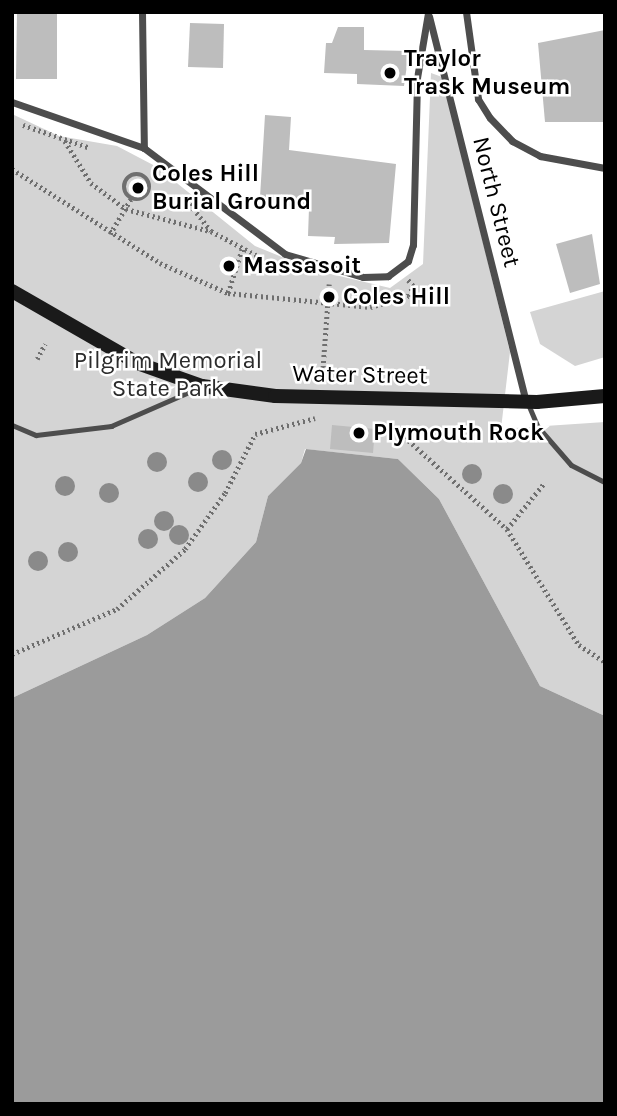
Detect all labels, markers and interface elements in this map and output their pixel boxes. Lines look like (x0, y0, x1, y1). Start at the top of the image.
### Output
place label: Traylor Trask Museum (404, 45, 570, 101)
marker: Traylor Trask Museum (382, 65, 398, 81)
street label: North Street (466, 134, 526, 270)
place label: Coles Hill Burial Ground (152, 160, 311, 216)
marker: Coles Hill Burial Ground (130, 180, 146, 196)
place label: Massasoit (243, 252, 361, 280)
marker: Massasoit (221, 258, 237, 274)
place label: Coles Hill (343, 283, 450, 311)
marker: Coles Hill (321, 289, 337, 305)
park label: Pilgrim Memorial State Park (74, 347, 262, 403)
street label: Water Street (292, 359, 428, 391)
place label: Plymouth Rock (373, 419, 544, 447)
marker: Plymouth Rock (351, 425, 367, 441)

